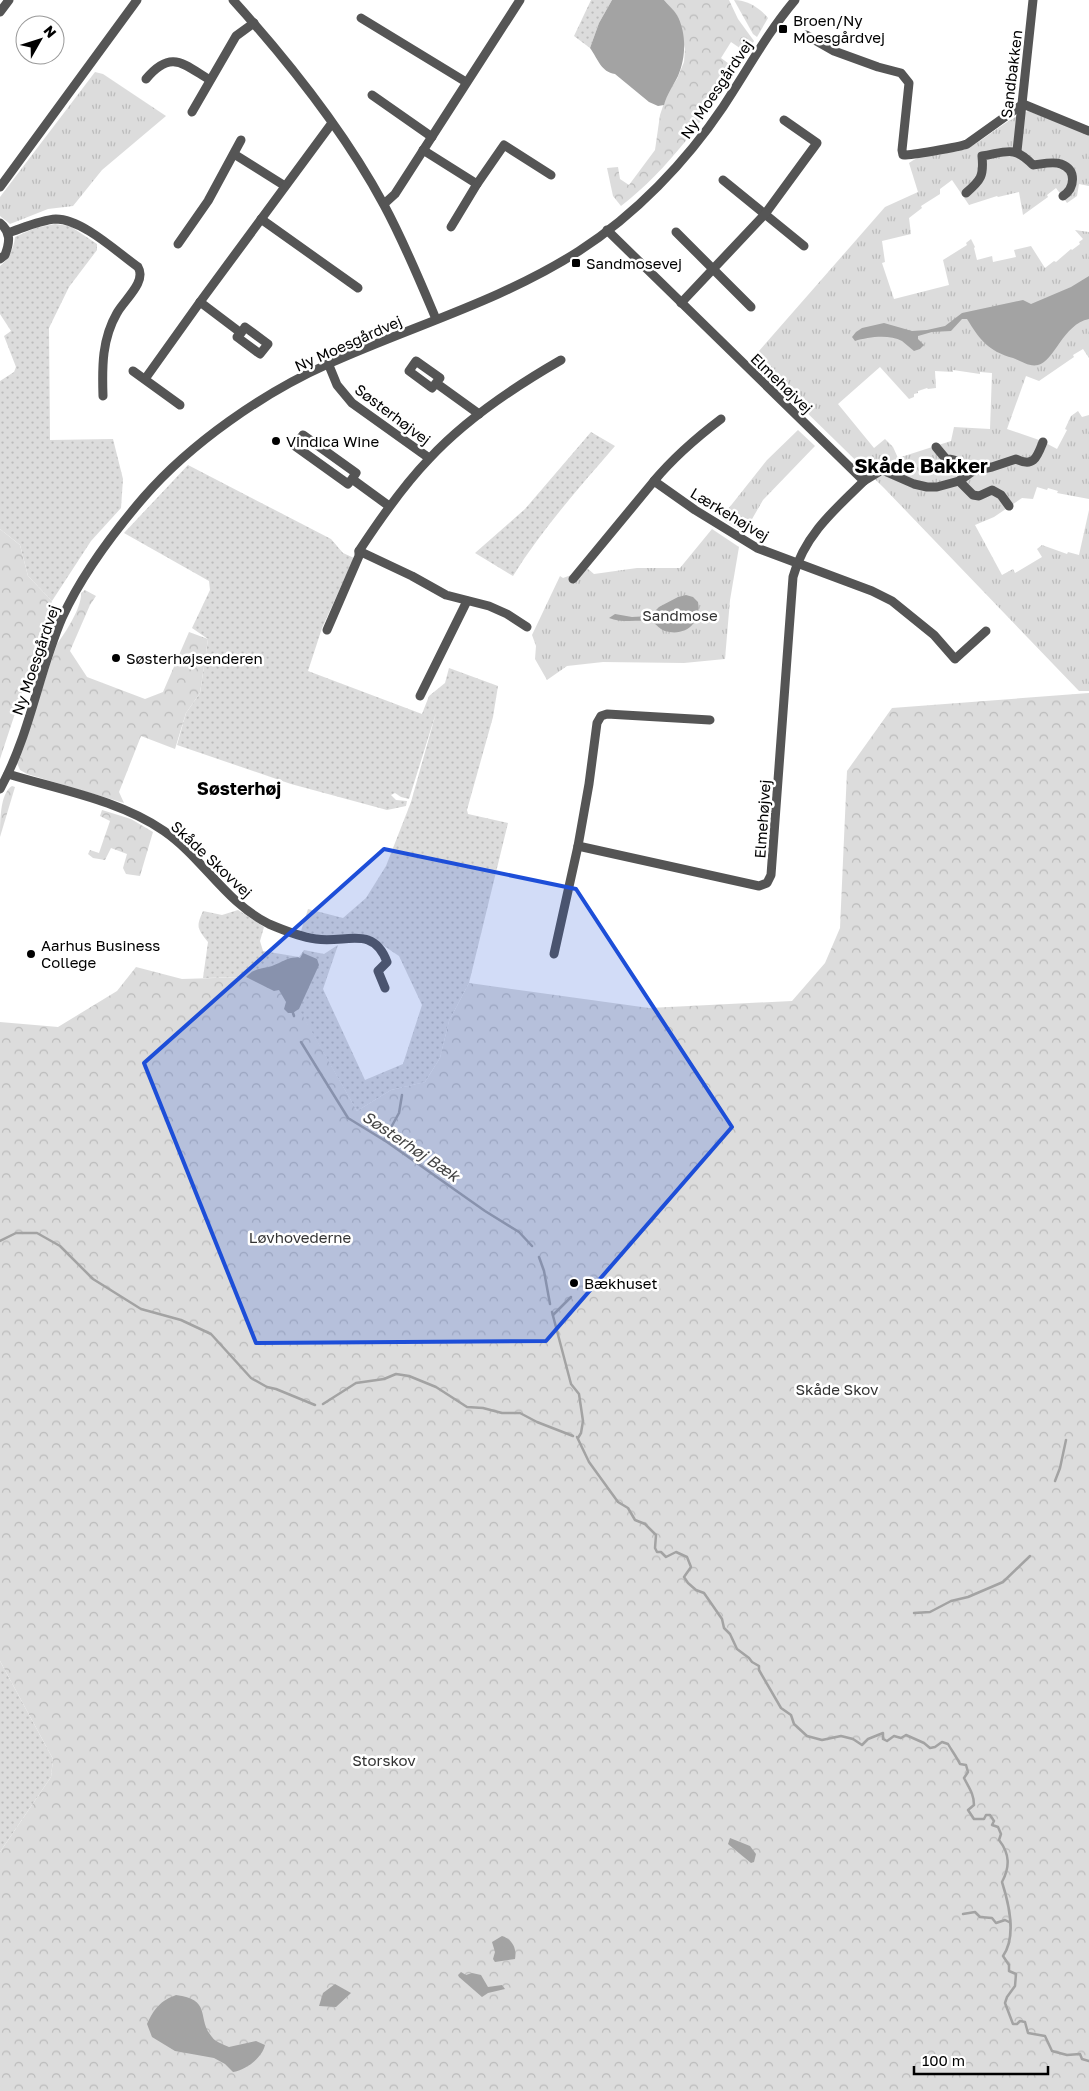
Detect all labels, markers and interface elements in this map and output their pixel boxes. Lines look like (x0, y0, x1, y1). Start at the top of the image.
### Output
place label: Broen/Ny Moesgårdvej (793, 11, 885, 46)
north arrow (15, 15, 65, 65)
text: N (41, 22, 60, 41)
marker: Broen/Ny Moesgårdvej (777, 23, 789, 35)
street label: Sandbakken (997, 29, 1025, 119)
street label: Ny Moesgårdvej (676, 36, 756, 142)
place label: Sandmosevej (586, 254, 682, 272)
marker: Sandmosevej (570, 257, 582, 269)
street label: Ny Moesgårdvej (292, 311, 404, 375)
street label: Elmehøjvej (747, 349, 817, 417)
street label: Søsterhøjvej (352, 380, 434, 448)
place label: Vindica Wine (286, 432, 380, 450)
marker: Vindica Wine (270, 435, 282, 447)
district label: Skåde Bakker (854, 453, 988, 477)
street label: Lærkehøjvej (687, 483, 773, 545)
street label: Ny Moesgårdvej (8, 602, 62, 718)
park label: Sandmose (642, 606, 718, 624)
place label: Søsterhøjsenderen (126, 649, 263, 667)
marker: Søsterhøjsenderen (110, 652, 122, 664)
district label: Søsterhøj (197, 777, 281, 799)
street label: Elmehøjvej (750, 779, 774, 859)
street label: Skåde Skovvej (168, 817, 256, 901)
place label: Aarhus Business College (41, 936, 160, 971)
marker: Aarhus Business College (25, 948, 37, 960)
water label: Søsterhøj Bæk (359, 1106, 465, 1187)
park label: Løvhovederne (249, 1228, 351, 1246)
place label: Bækhuset (584, 1274, 658, 1292)
marker: Bækhuset (568, 1277, 580, 1289)
park label: Skåde Skov (796, 1380, 879, 1398)
park label: Storskov (352, 1751, 416, 1769)
scale bar (914, 2044, 1048, 2076)
text: 100 m (922, 2051, 965, 2069)

